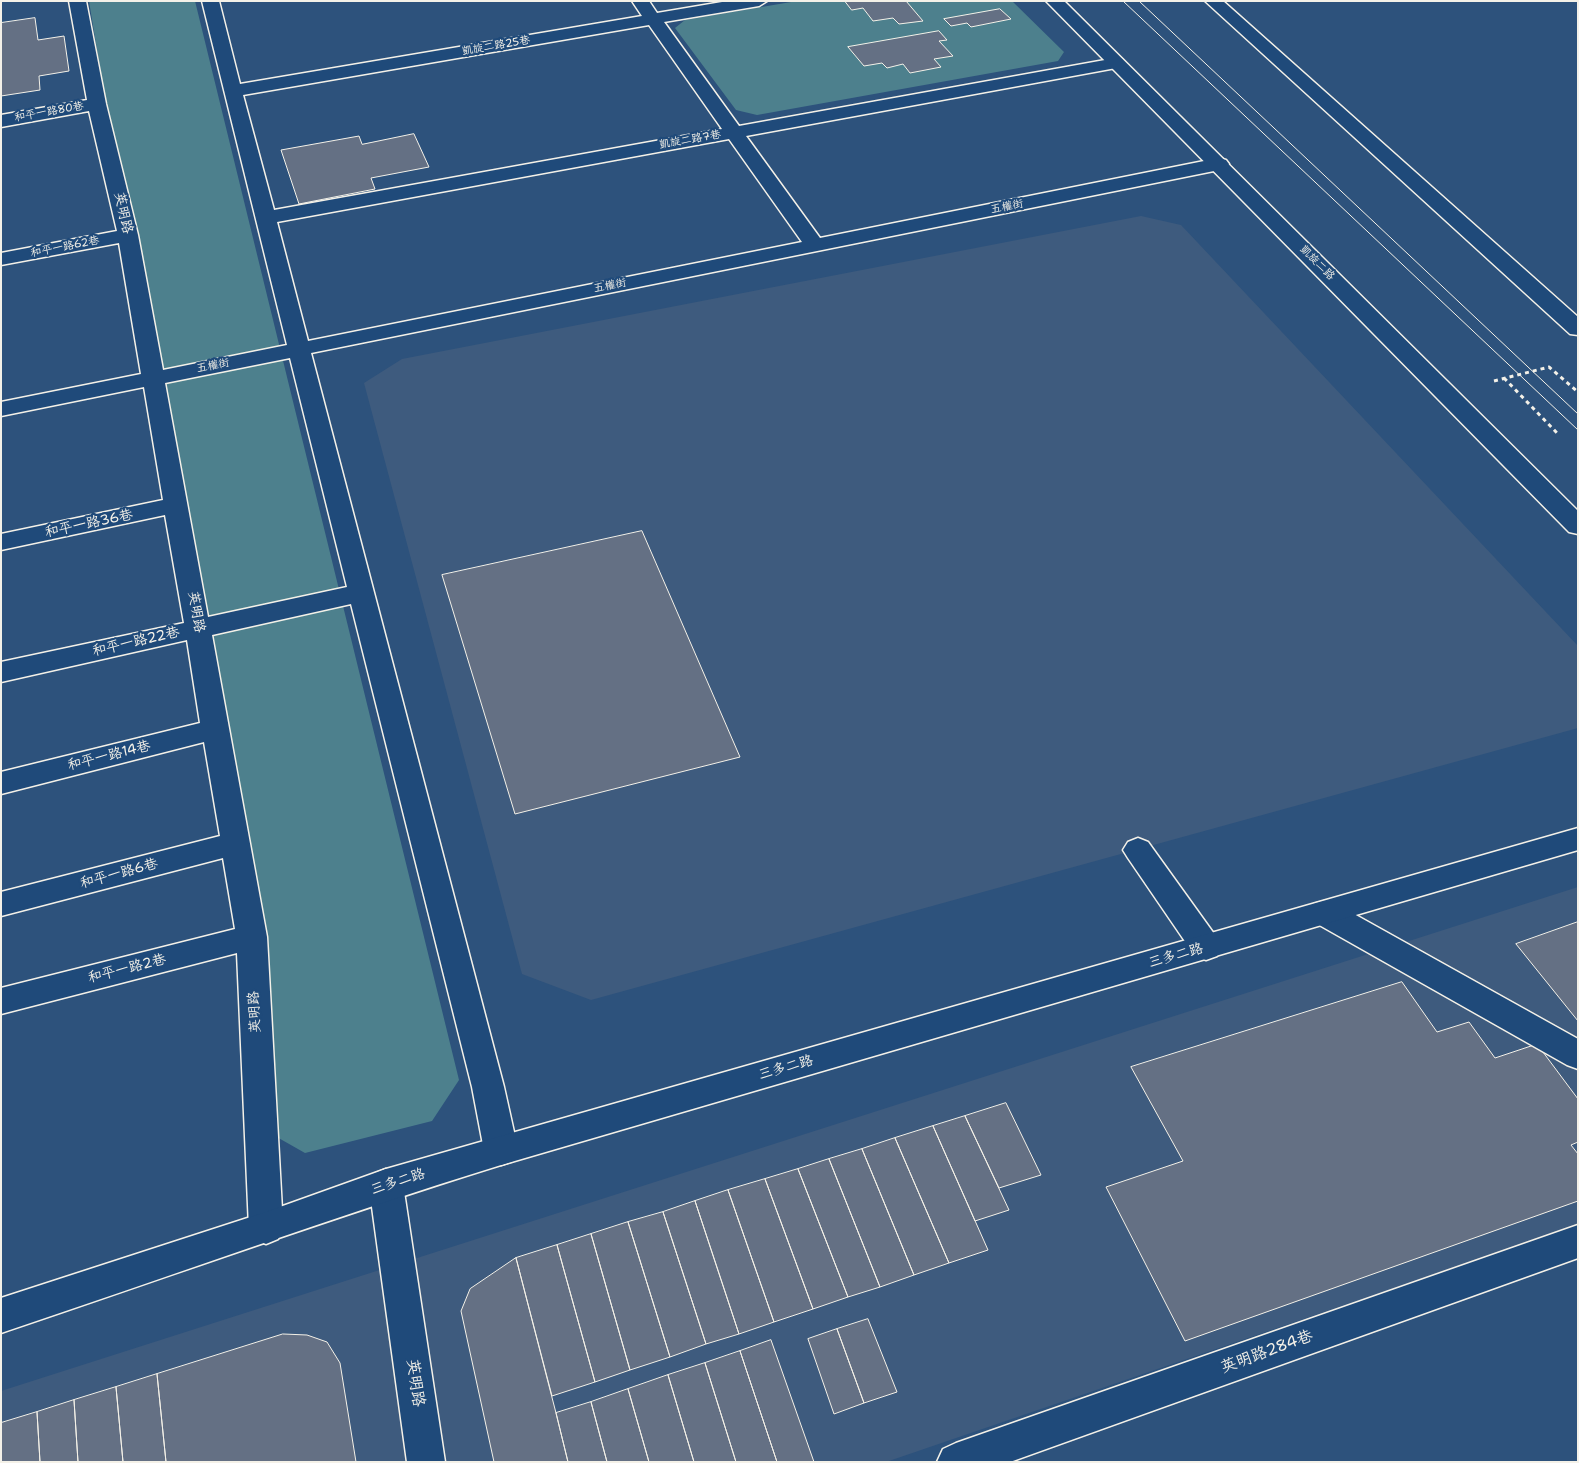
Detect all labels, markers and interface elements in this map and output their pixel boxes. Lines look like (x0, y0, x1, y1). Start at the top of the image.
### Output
street label: 凱旋二路25巷 (461, 33, 531, 59)
street label: 和平一路80巷 (13, 99, 85, 125)
street label: 凱旋二路7巷 (658, 128, 722, 152)
street label: 英明路 (110, 191, 136, 235)
street label: 五權街 (990, 197, 1024, 217)
street label: 和平一路62巷 (30, 234, 100, 260)
street label: 凱旋二路 (1297, 243, 1337, 283)
street label: 五權街 (593, 276, 627, 296)
street label: 五權街 (196, 356, 230, 376)
street label: 和平一路36巷 (44, 507, 134, 541)
street label: 英明路 (184, 590, 208, 634)
street label: 和平一路22巷 (91, 624, 181, 660)
street label: 和平一路14巷 (66, 738, 152, 774)
street label: 和平一路6巷 (78, 856, 160, 892)
street label: 三多二路 (1147, 940, 1205, 972)
street label: 和平一路2巷 (86, 951, 168, 987)
street label: 英明路 (246, 991, 264, 1033)
street label: 三多二路 (757, 1052, 815, 1084)
street label: 三多二路 (369, 1165, 427, 1199)
street label: 英明路284巷 (1218, 1326, 1316, 1378)
street label: 英明路 (402, 1358, 428, 1408)

